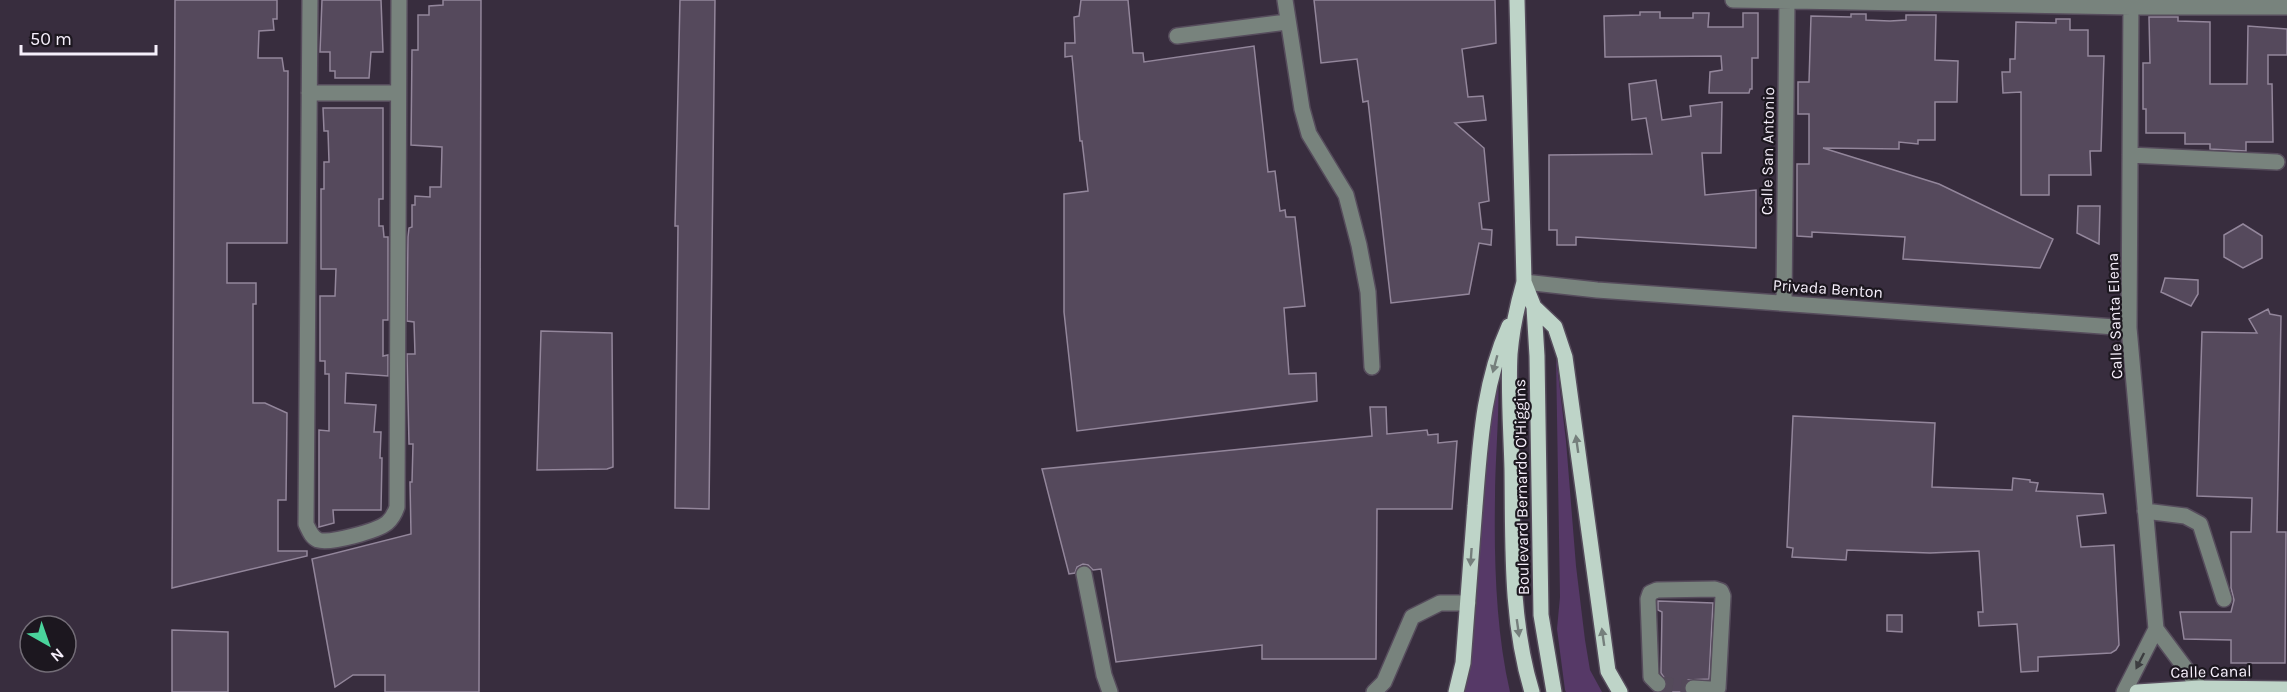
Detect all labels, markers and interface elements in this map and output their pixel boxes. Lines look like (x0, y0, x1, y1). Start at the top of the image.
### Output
scale bar (21, 18, 156, 56)
text: 50 m (30, 28, 72, 50)
street label: Calle San Antonio (1757, 87, 1778, 215)
street label: Calle Santa Elena (2103, 252, 2126, 380)
street label: Privada Benton (1772, 275, 1884, 302)
one-way arrow (1489, 355, 1499, 373)
street label: Boulevard Bernardo O'Higgins (1510, 379, 1533, 595)
one-way arrow (1572, 434, 1582, 453)
one-way arrow (1466, 548, 1476, 567)
north arrow (18, 614, 78, 674)
one-way arrow (1513, 619, 1522, 638)
one-way arrow (1599, 628, 1608, 647)
text: N (47, 644, 68, 666)
one-way arrow (2135, 652, 2145, 669)
street label: Calle Canal (2170, 661, 2252, 682)

